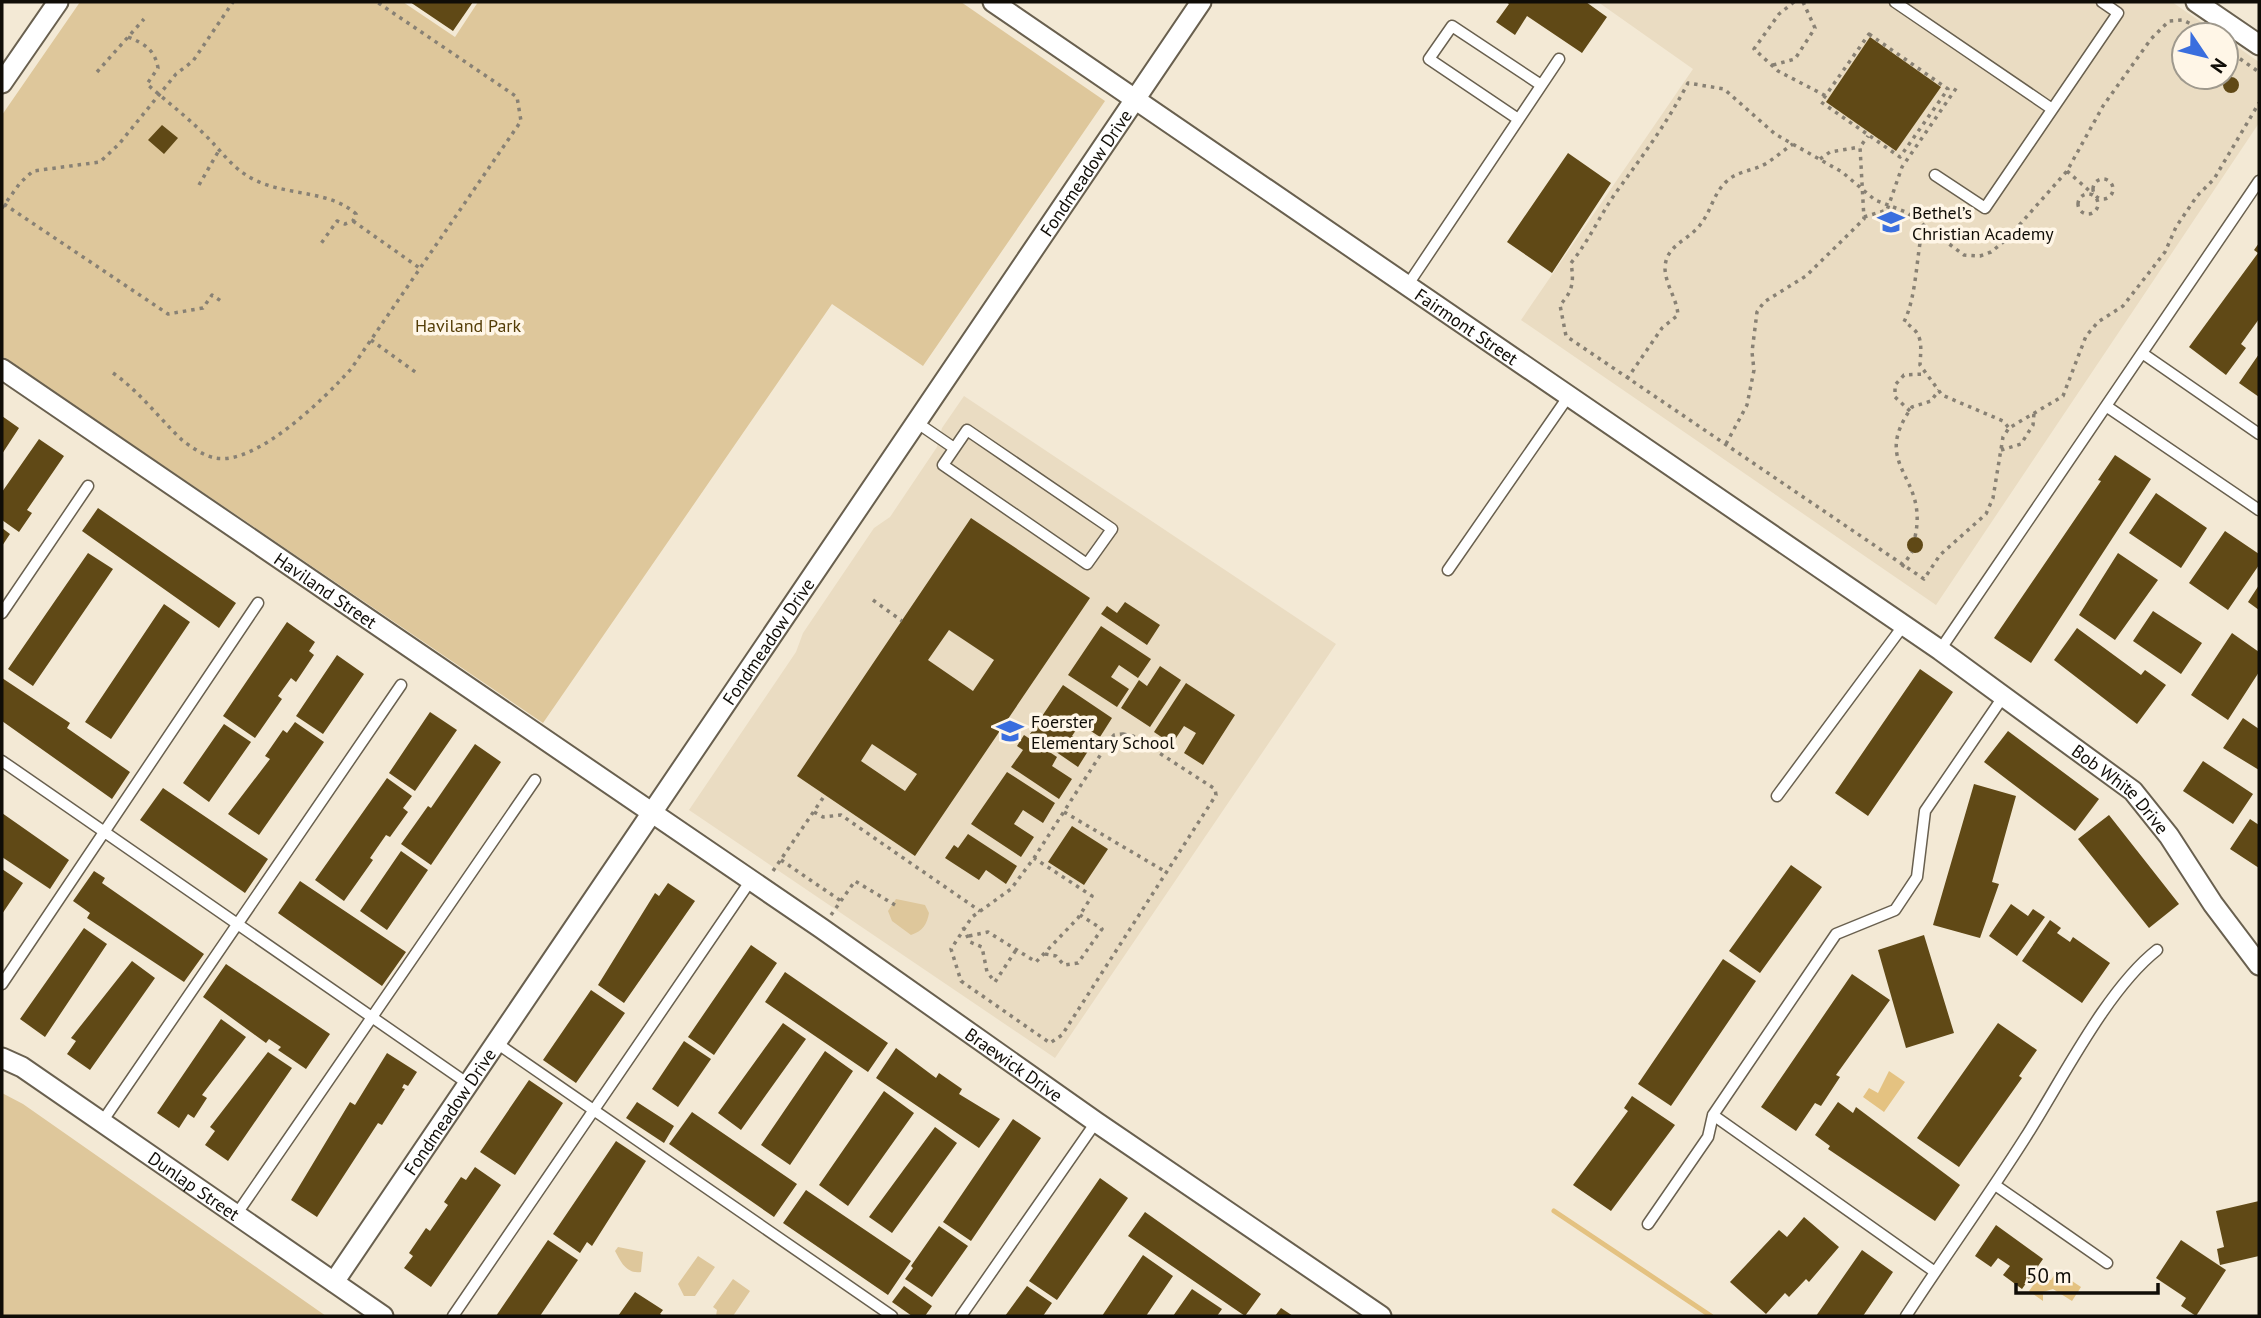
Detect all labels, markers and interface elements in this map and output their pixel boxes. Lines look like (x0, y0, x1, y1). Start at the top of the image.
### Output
north arrow (2170, 21, 2240, 91)
text: N (2206, 54, 2232, 78)
street label: Fondmeadow Drive (1034, 105, 1137, 240)
place label: Bethel’s Christian Academy (1912, 201, 2054, 245)
school or university icon: Bethel’s Christian Academy (1876, 207, 1906, 237)
street label: Fairmont Street (1411, 283, 1523, 370)
park label: Haviland Park (415, 314, 521, 337)
street label: Haviland Street (270, 547, 381, 633)
street label: Fondmeadow Drive (717, 573, 819, 709)
place label: Foerster Elementary School (1031, 710, 1175, 754)
school or university icon: Foerster Elementary School (995, 716, 1025, 746)
street label: Bob White Drive (2068, 739, 2174, 838)
street label: Braewick Drive (961, 1022, 1067, 1107)
street label: Fondmeadow Drive (398, 1044, 501, 1179)
street label: Dunlap Street (144, 1146, 244, 1225)
scale bar (2016, 1252, 2158, 1296)
text: 50 m (2026, 1262, 2072, 1289)

